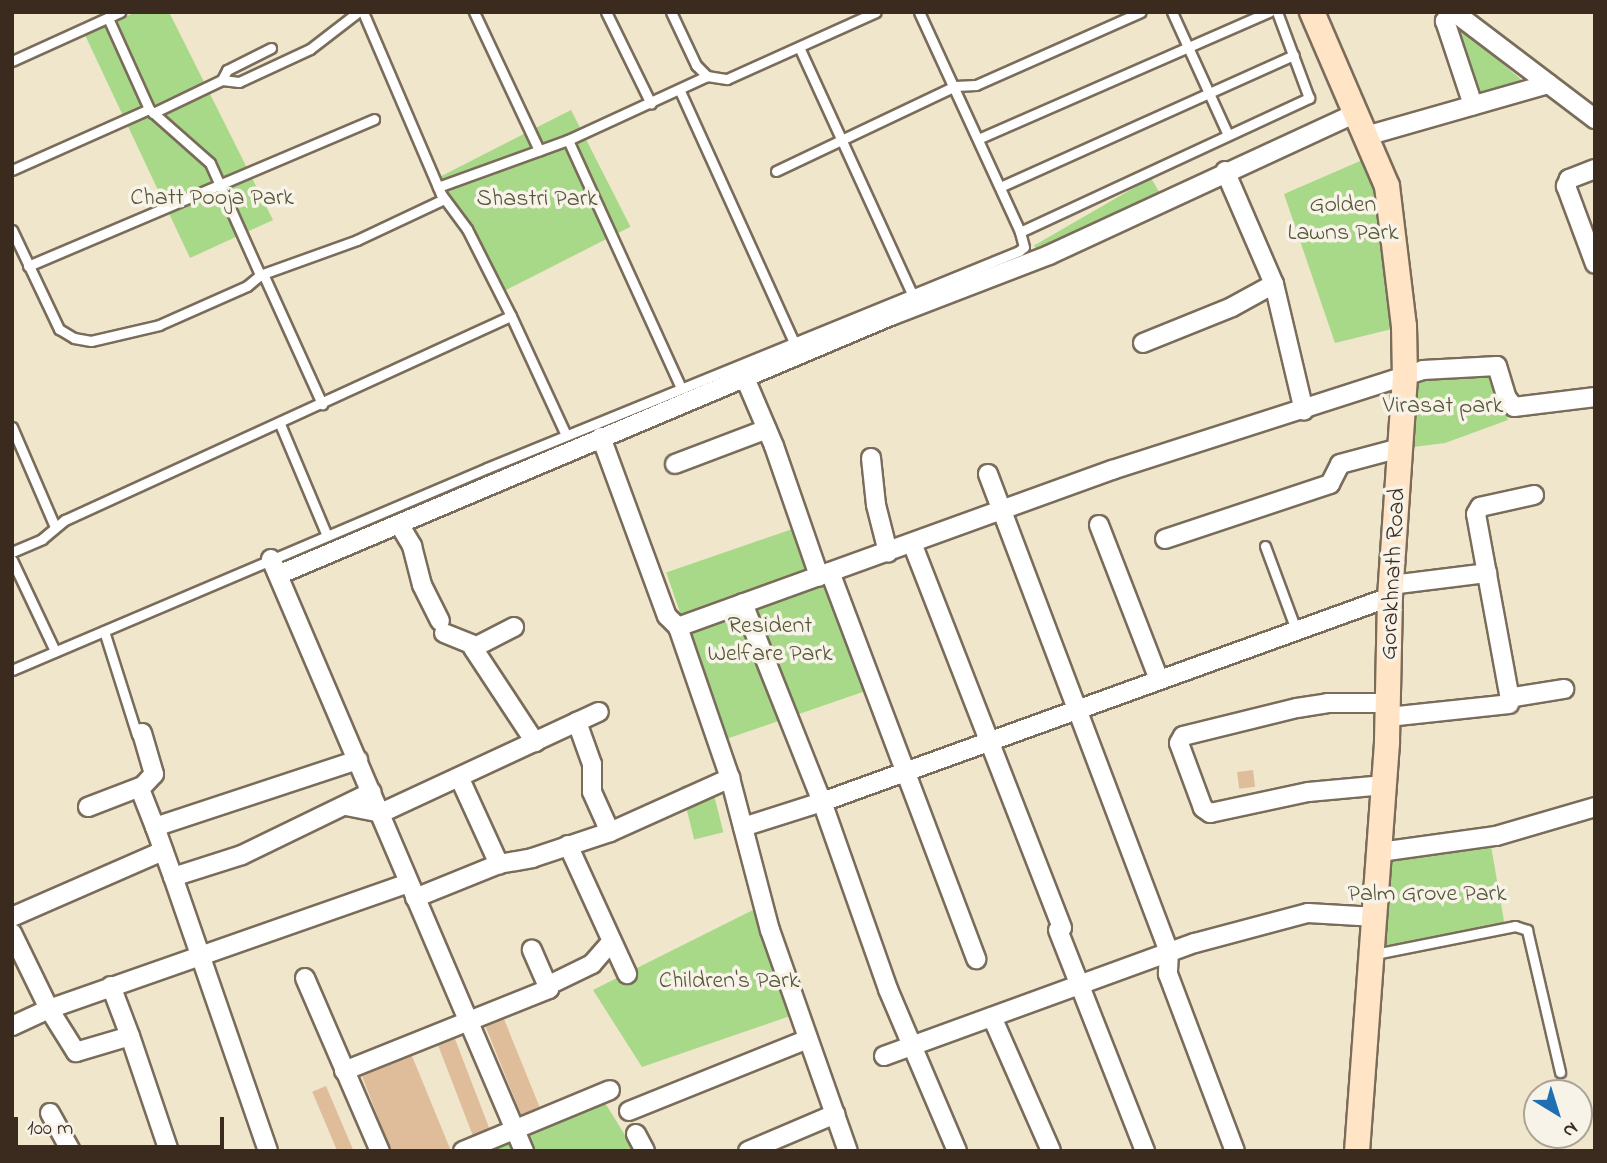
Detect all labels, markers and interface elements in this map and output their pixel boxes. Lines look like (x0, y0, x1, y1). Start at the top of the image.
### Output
park label: Chatt Pooja Park (130, 185, 294, 213)
park label: Shastri Park (476, 186, 598, 214)
park label: Golden Lawns Park (1288, 192, 1398, 248)
park label: Virasat park (1383, 393, 1503, 421)
street label: Gorakhnath Road (1375, 487, 1413, 661)
park label: Resident Welfare Park (707, 613, 833, 669)
park label: Palm Grove Park (1347, 881, 1507, 909)
park label: Children's Park (659, 968, 799, 996)
north arrow (1523, 1079, 1593, 1149)
scale bar (18, 1104, 228, 1148)
text: 100 m (27, 1114, 73, 1144)
text: N (1557, 1115, 1583, 1144)

